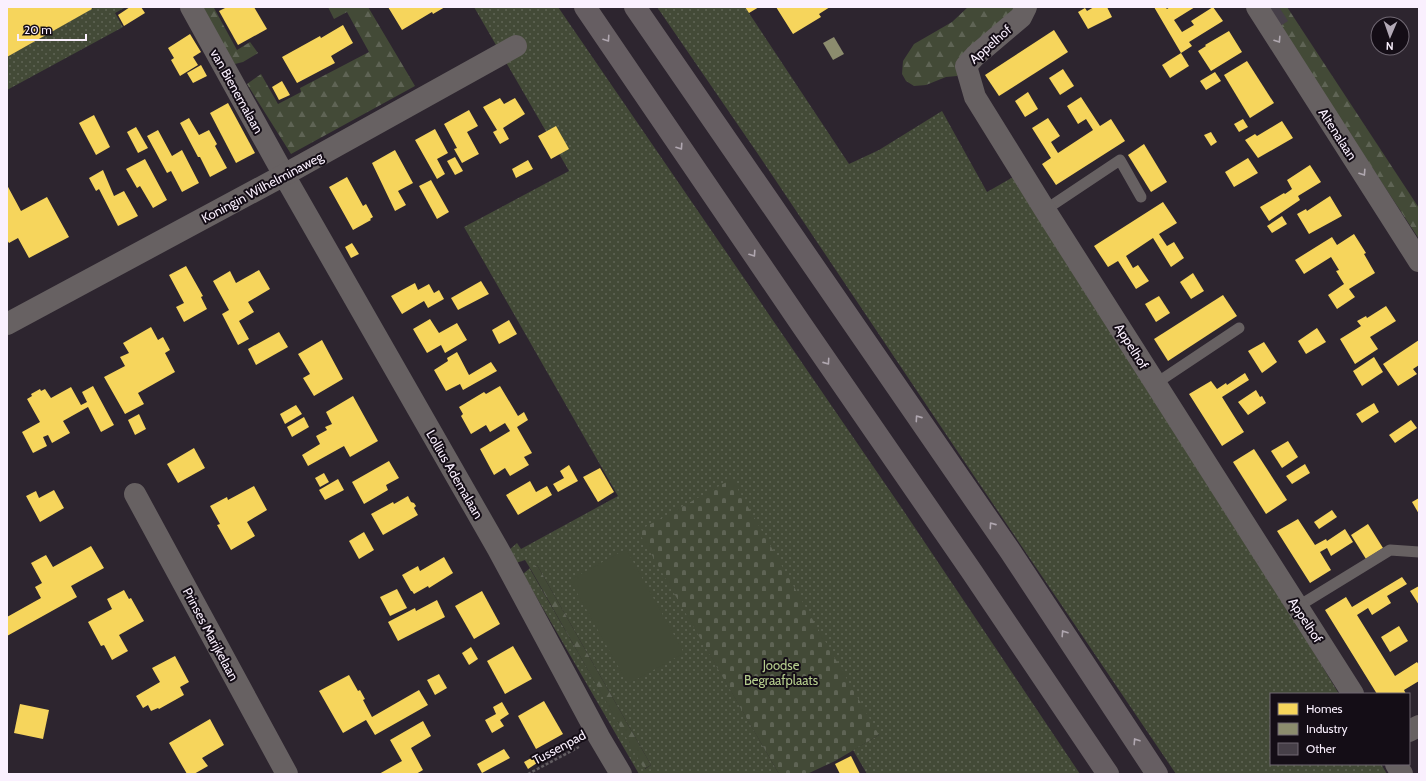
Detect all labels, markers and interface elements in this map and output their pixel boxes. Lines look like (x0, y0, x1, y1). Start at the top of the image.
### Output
scale bar (18, 16, 86, 42)
north arrow (1370, 16, 1410, 56)
street label: Appelhof (966, 21, 1015, 67)
text: 20 m (24, 22, 52, 37)
one-way arrow (602, 35, 610, 42)
one-way arrow (1273, 36, 1280, 43)
text: N (1386, 39, 1394, 53)
street label: van Bienemalaan (207, 46, 267, 136)
street label: Altenalaan (1315, 105, 1361, 163)
one-way arrow (675, 142, 682, 149)
street label: Koningin Wilhelminaweg (198, 148, 326, 226)
one-way arrow (1358, 169, 1366, 176)
one-way arrow (748, 250, 756, 257)
street label: Appelhof (1112, 320, 1153, 372)
one-way arrow (822, 357, 829, 364)
one-way arrow (915, 415, 923, 422)
street label: Lollius Ademalaan (423, 427, 487, 521)
one-way arrow (989, 522, 997, 529)
street label: Prinses Marijkelaan (179, 585, 242, 684)
street label: Appelhof (1285, 594, 1327, 646)
one-way arrow (1061, 630, 1069, 637)
park label: Joodse Begraafplaats (744, 657, 819, 688)
legend (1270, 693, 1410, 765)
text: Homes (1306, 701, 1343, 716)
text: Industry (1306, 721, 1347, 736)
street label: Tussenpad (530, 726, 588, 768)
one-way arrow (1134, 739, 1141, 746)
text: Other (1306, 741, 1336, 756)

